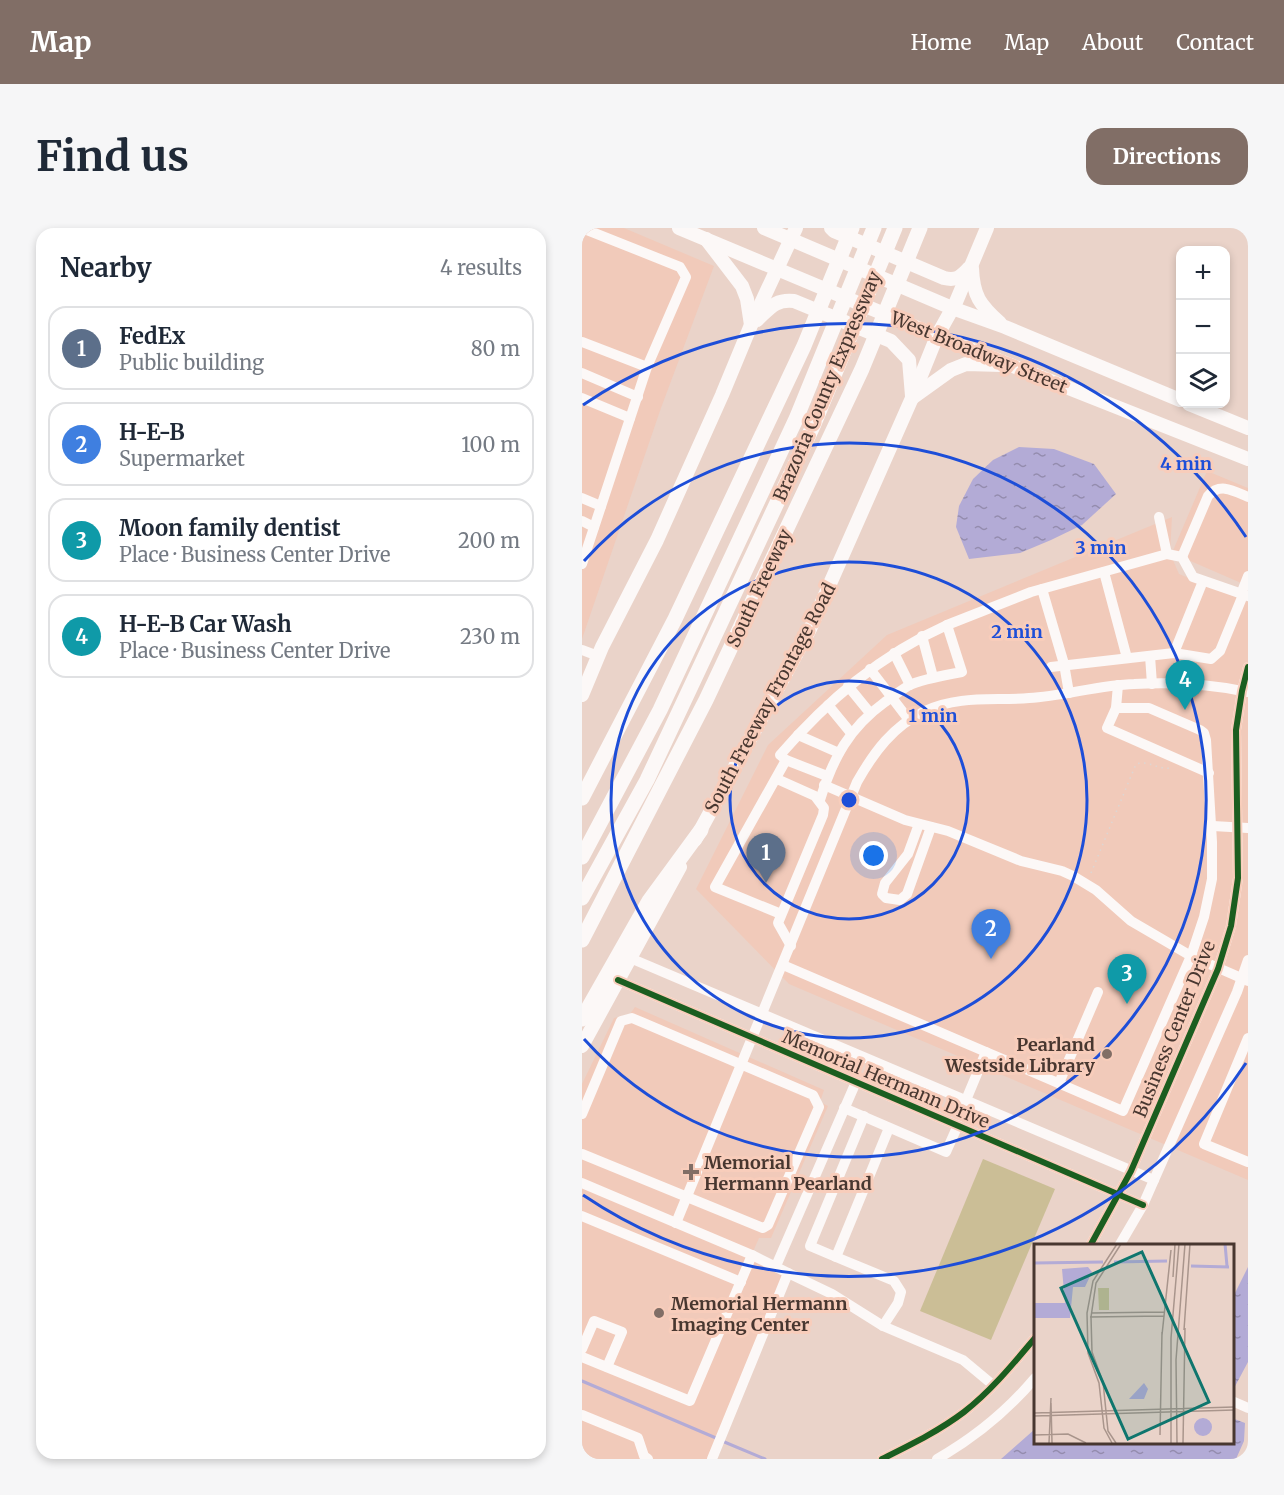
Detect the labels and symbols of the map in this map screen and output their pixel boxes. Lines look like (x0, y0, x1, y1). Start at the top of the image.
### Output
street label: Brazoria County Expressway (768, 267, 886, 504)
street label: West Broadway Street (886, 306, 1071, 398)
text: 4 min (1160, 452, 1212, 475)
street label: South Freeway (722, 525, 797, 651)
text: 3 min (1076, 536, 1126, 559)
street label: South Freeway Frontage Road (699, 579, 841, 817)
text: 2 min (991, 620, 1043, 643)
pin: 4 (1166, 660, 1204, 710)
text: 1 min (908, 704, 958, 727)
centre of rings (839, 790, 859, 810)
pin: 1 (746, 834, 786, 883)
your location (859, 841, 888, 870)
pin: 2 (972, 910, 1010, 959)
street label: Business Center Drive (1128, 937, 1220, 1121)
pin: 3 (1108, 954, 1146, 1004)
street label: Memorial Hermann Drive (779, 1025, 993, 1133)
place label: Pearland Westside Library (944, 1033, 1095, 1077)
marker: Pearland Westside Library (1100, 1047, 1114, 1061)
place label: Memorial Hermann Pearland (704, 1151, 872, 1195)
marker: Memorial Hermann Pearland (682, 1163, 700, 1181)
inset map (1034, 1244, 1233, 1444)
place label: Memorial Hermann Imaging Center (671, 1292, 847, 1336)
marker: Memorial Hermann Imaging Center (652, 1306, 666, 1320)

